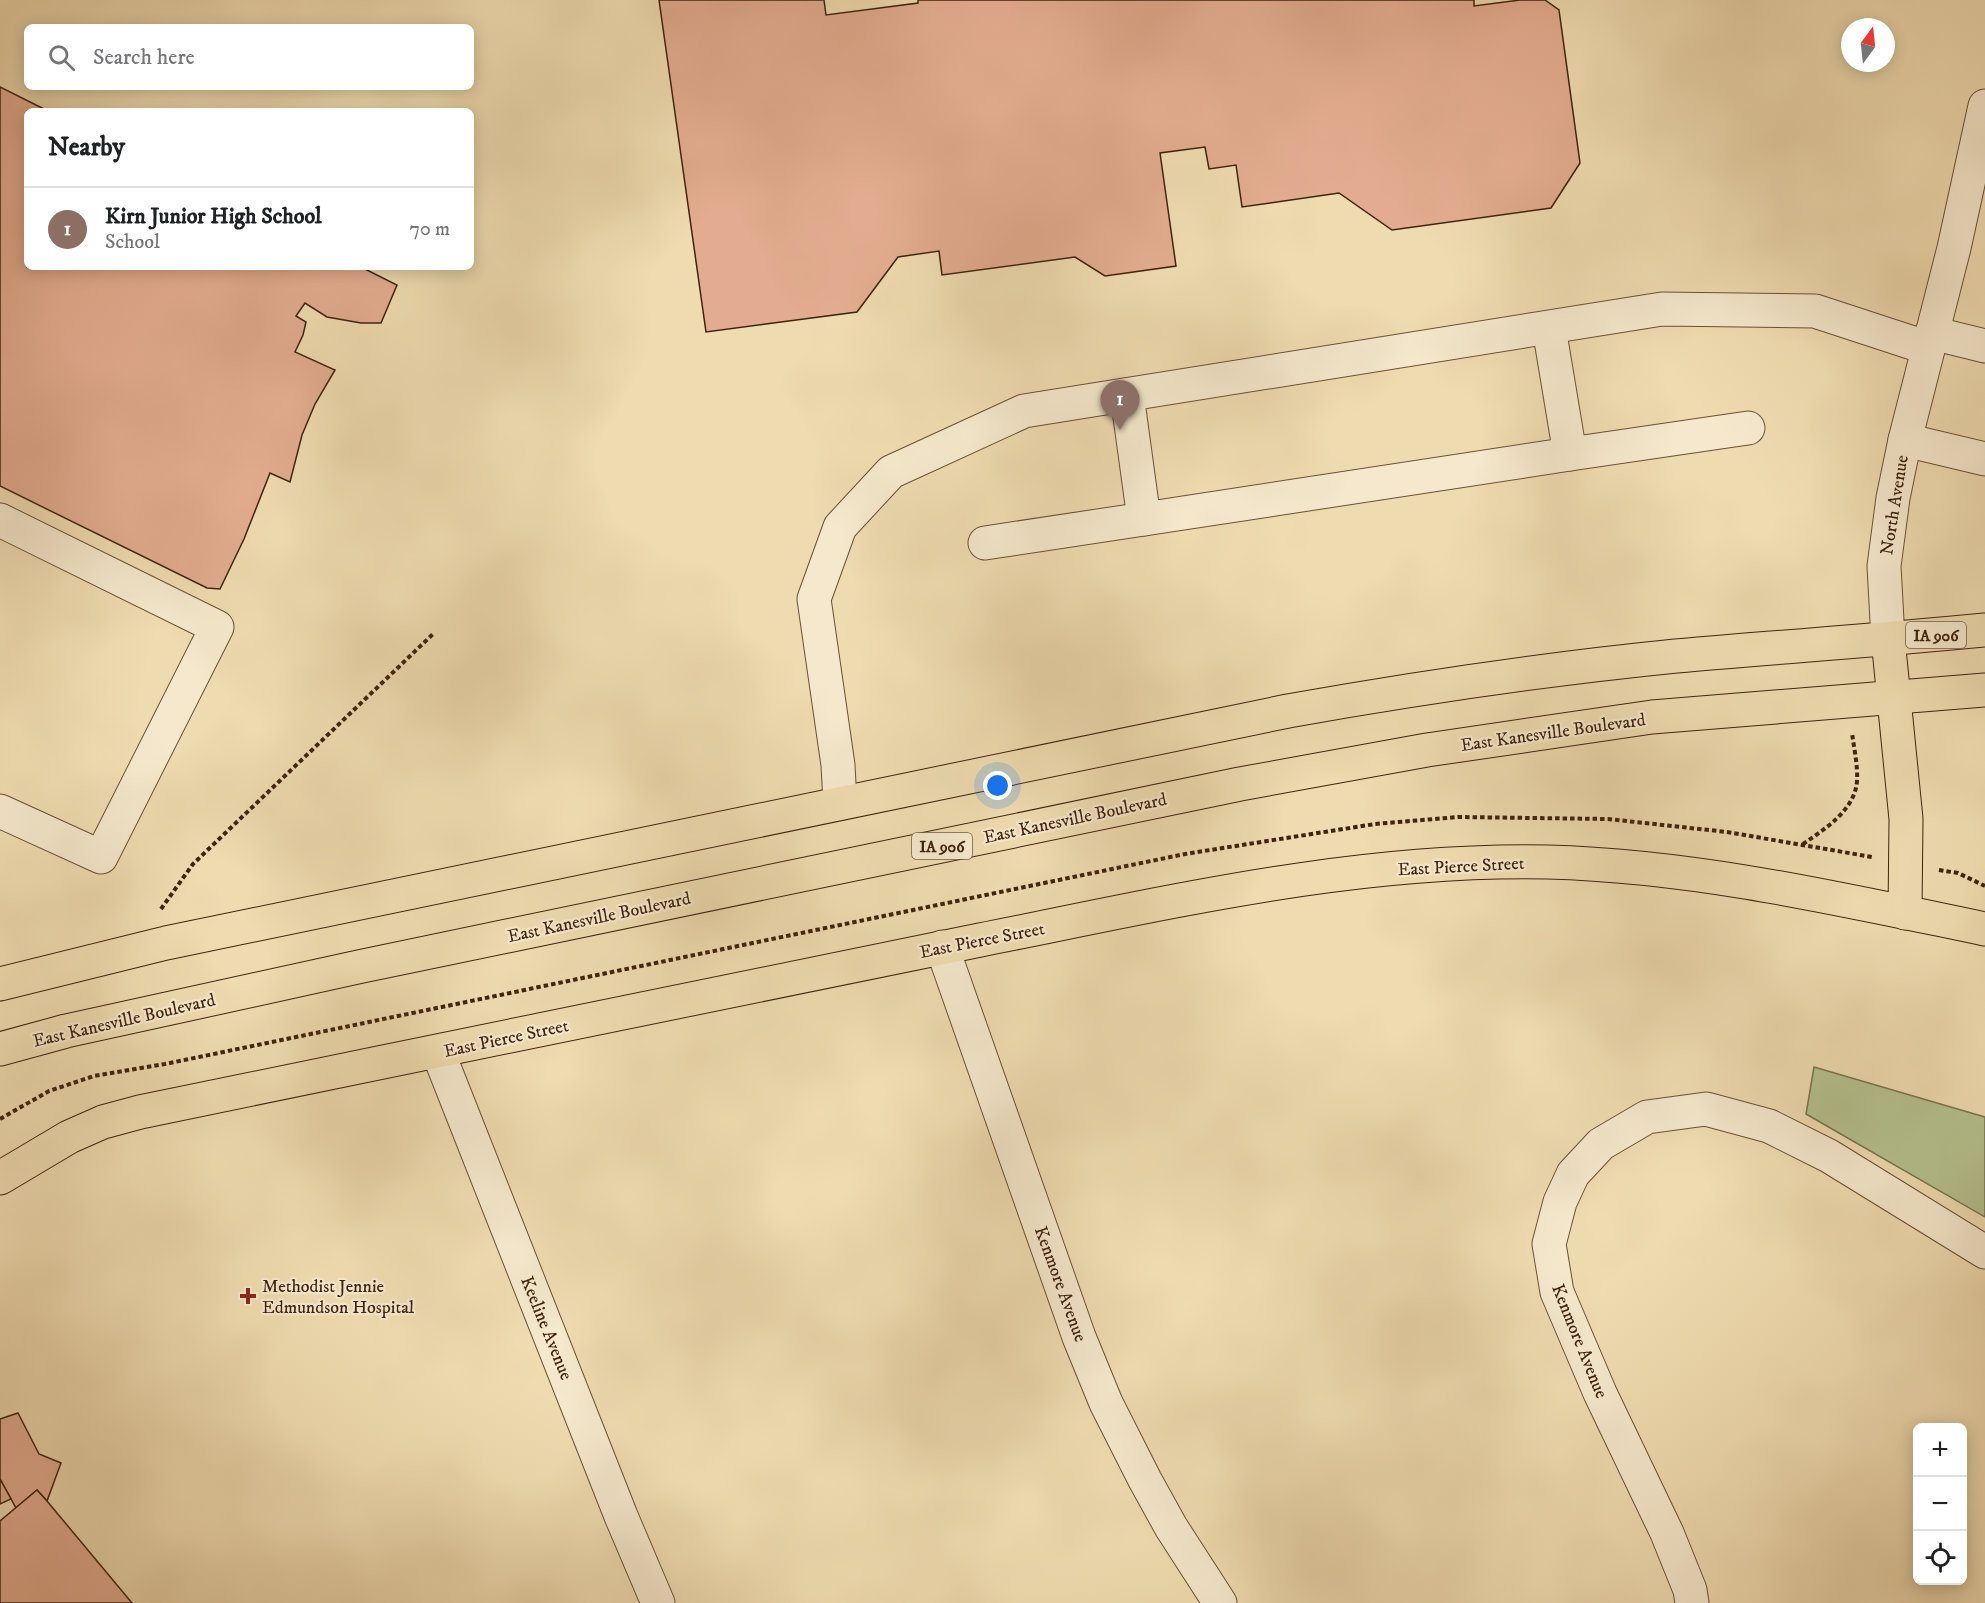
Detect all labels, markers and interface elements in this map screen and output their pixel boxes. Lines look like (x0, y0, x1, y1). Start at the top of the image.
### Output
north arrow (1841, 18, 1895, 72)
search box (24, 24, 474, 90)
icon: search (45, 41, 78, 74)
text: Search here (93, 44, 195, 71)
text: Nearby (48, 131, 125, 164)
text: Kirn Junior High School (105, 203, 322, 230)
text: 1 (64, 217, 71, 242)
text: 70 m (409, 217, 450, 242)
text: School (105, 230, 160, 255)
pin: 1 (1100, 380, 1140, 430)
street label: North Avenue (1876, 454, 1914, 557)
road number: IA 906 (1906, 622, 1966, 648)
street label: East Kanesville Boulevard (1459, 709, 1647, 757)
your location (983, 771, 1012, 800)
street label: East Kanesville Boulevard (982, 789, 1169, 849)
road number: IA 906 (912, 833, 972, 859)
street label: East Pierce Street (1397, 853, 1525, 881)
street label: East Kanesville Boulevard (506, 888, 693, 948)
street label: East Pierce Street (918, 918, 1047, 964)
street label: East Kanesville Boulevard (31, 989, 218, 1053)
street label: East Pierce Street (442, 1015, 571, 1063)
street label: Kenmore Avenue (1029, 1224, 1091, 1345)
street label: Keeline Avenue (515, 1273, 577, 1383)
place label: Methodist Jennie Edmundson Hospital (262, 1276, 415, 1319)
street label: Kenmore Avenue (1546, 1281, 1612, 1402)
marker: Methodist Jennie Edmundson Hospital (239, 1287, 257, 1305)
map controls (1913, 1423, 1967, 1585)
button: + (1913, 1423, 1967, 1477)
button: − (1913, 1477, 1967, 1531)
button: locate (1913, 1531, 1967, 1585)

